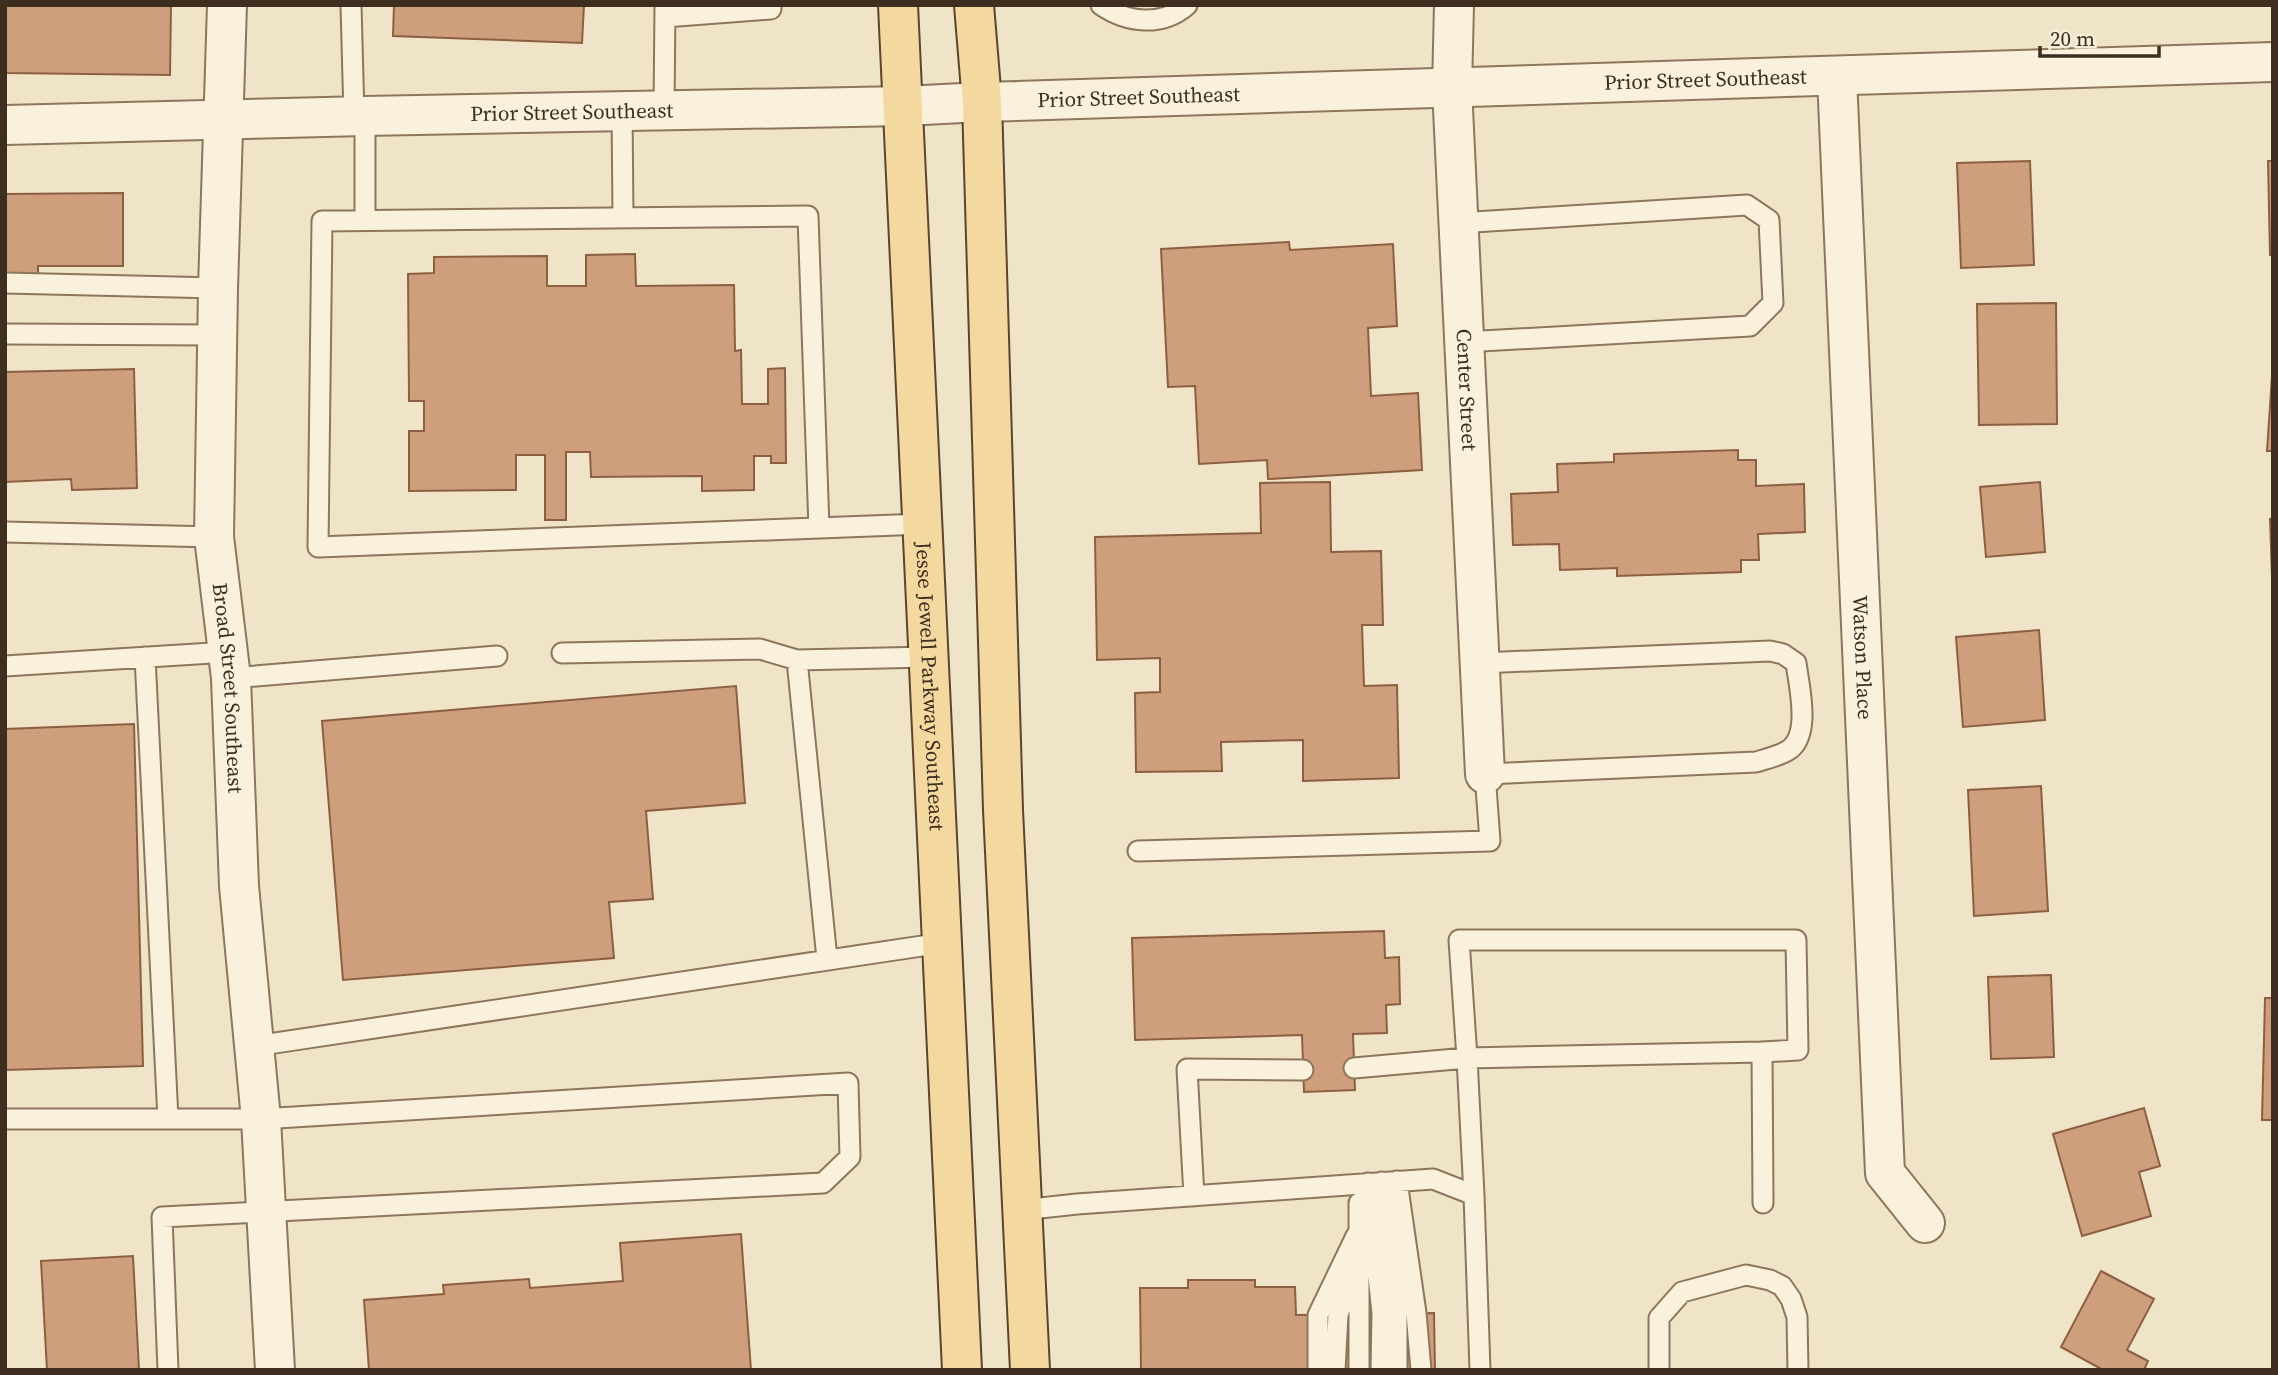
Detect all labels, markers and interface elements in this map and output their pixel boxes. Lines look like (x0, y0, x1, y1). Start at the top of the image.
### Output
scale bar (2040, 14, 2159, 58)
text: 20 m (2050, 24, 2095, 53)
street label: Prior Street Southeast (1604, 61, 1807, 97)
street label: Prior Street Southeast (1037, 79, 1241, 114)
street label: Prior Street Southeast (470, 95, 674, 128)
street label: Center Street (1450, 328, 1484, 452)
street label: Jesse Jewell Parkway Southeast (909, 540, 952, 832)
street label: Broad Street Southeast (206, 581, 250, 794)
street label: Watson Place (1846, 595, 1880, 720)

